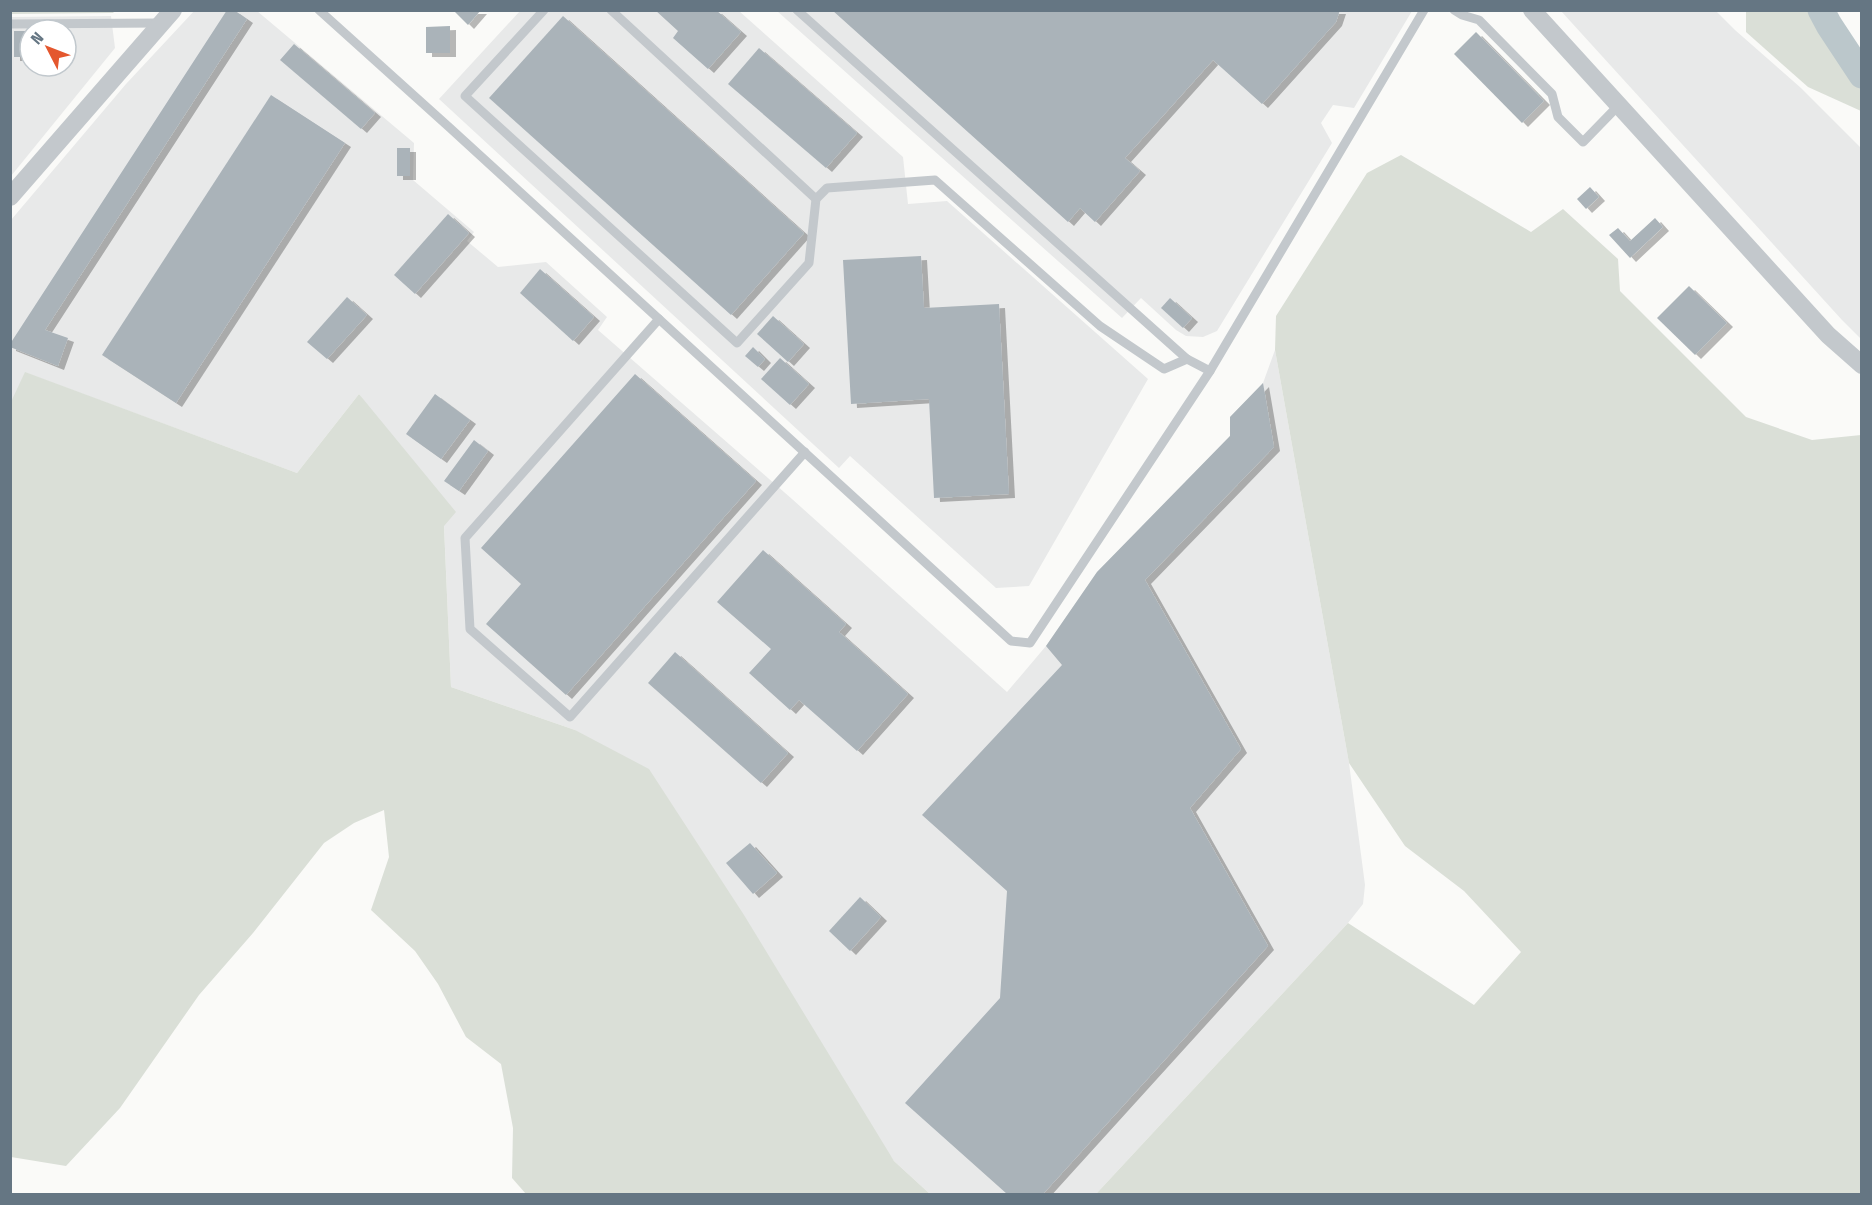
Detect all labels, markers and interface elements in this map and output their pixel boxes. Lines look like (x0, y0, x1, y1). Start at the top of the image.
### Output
north arrow (18, 18, 78, 78)
text: N (27, 28, 47, 48)

